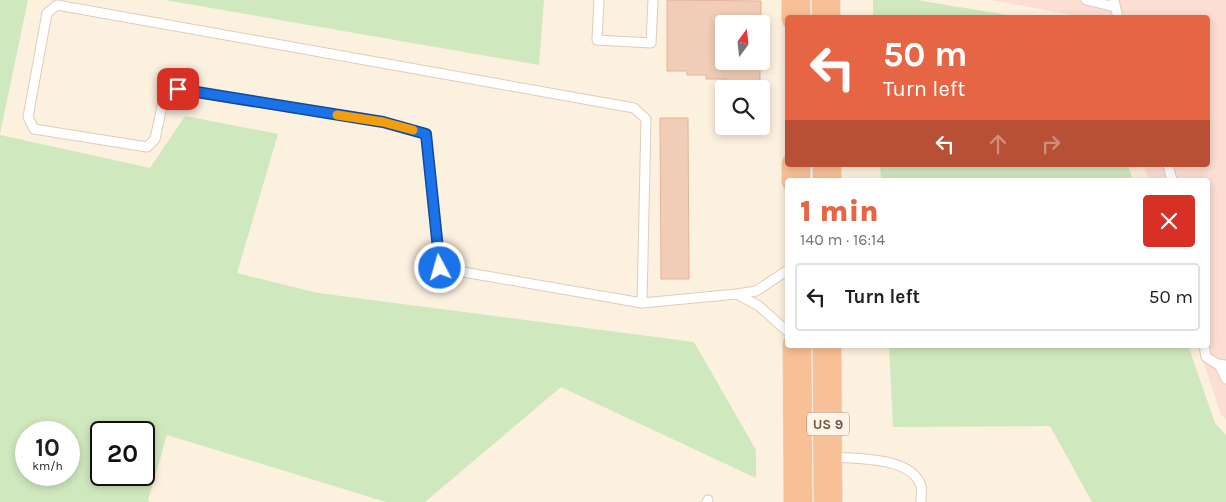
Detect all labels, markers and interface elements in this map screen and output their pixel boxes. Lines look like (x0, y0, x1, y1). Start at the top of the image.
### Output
north arrow (715, 15, 770, 70)
map controls (715, 15, 770, 135)
text: 50 m (883, 34, 968, 75)
icon: left (800, 35, 865, 100)
pin (157, 68, 199, 110)
icon: arrive (164, 75, 192, 103)
text: Turn left (883, 76, 966, 102)
button: search (715, 80, 770, 135)
icon: left (931, 130, 959, 158)
icon: ahead (984, 130, 1012, 158)
icon: right (1037, 130, 1065, 158)
text: 1 min (800, 193, 879, 229)
button: close (1143, 195, 1195, 247)
text: 140 m · 16:14 (800, 230, 885, 249)
position arrow (413, 241, 465, 293)
icon: left (802, 283, 830, 311)
text: Turn left (845, 286, 920, 308)
text: 50 m (1149, 286, 1193, 308)
road number: US 9 (807, 412, 849, 436)
speed limit sign: 20 (90, 421, 155, 486)
text: 10 (35, 433, 60, 462)
text: km/h (32, 459, 63, 473)

